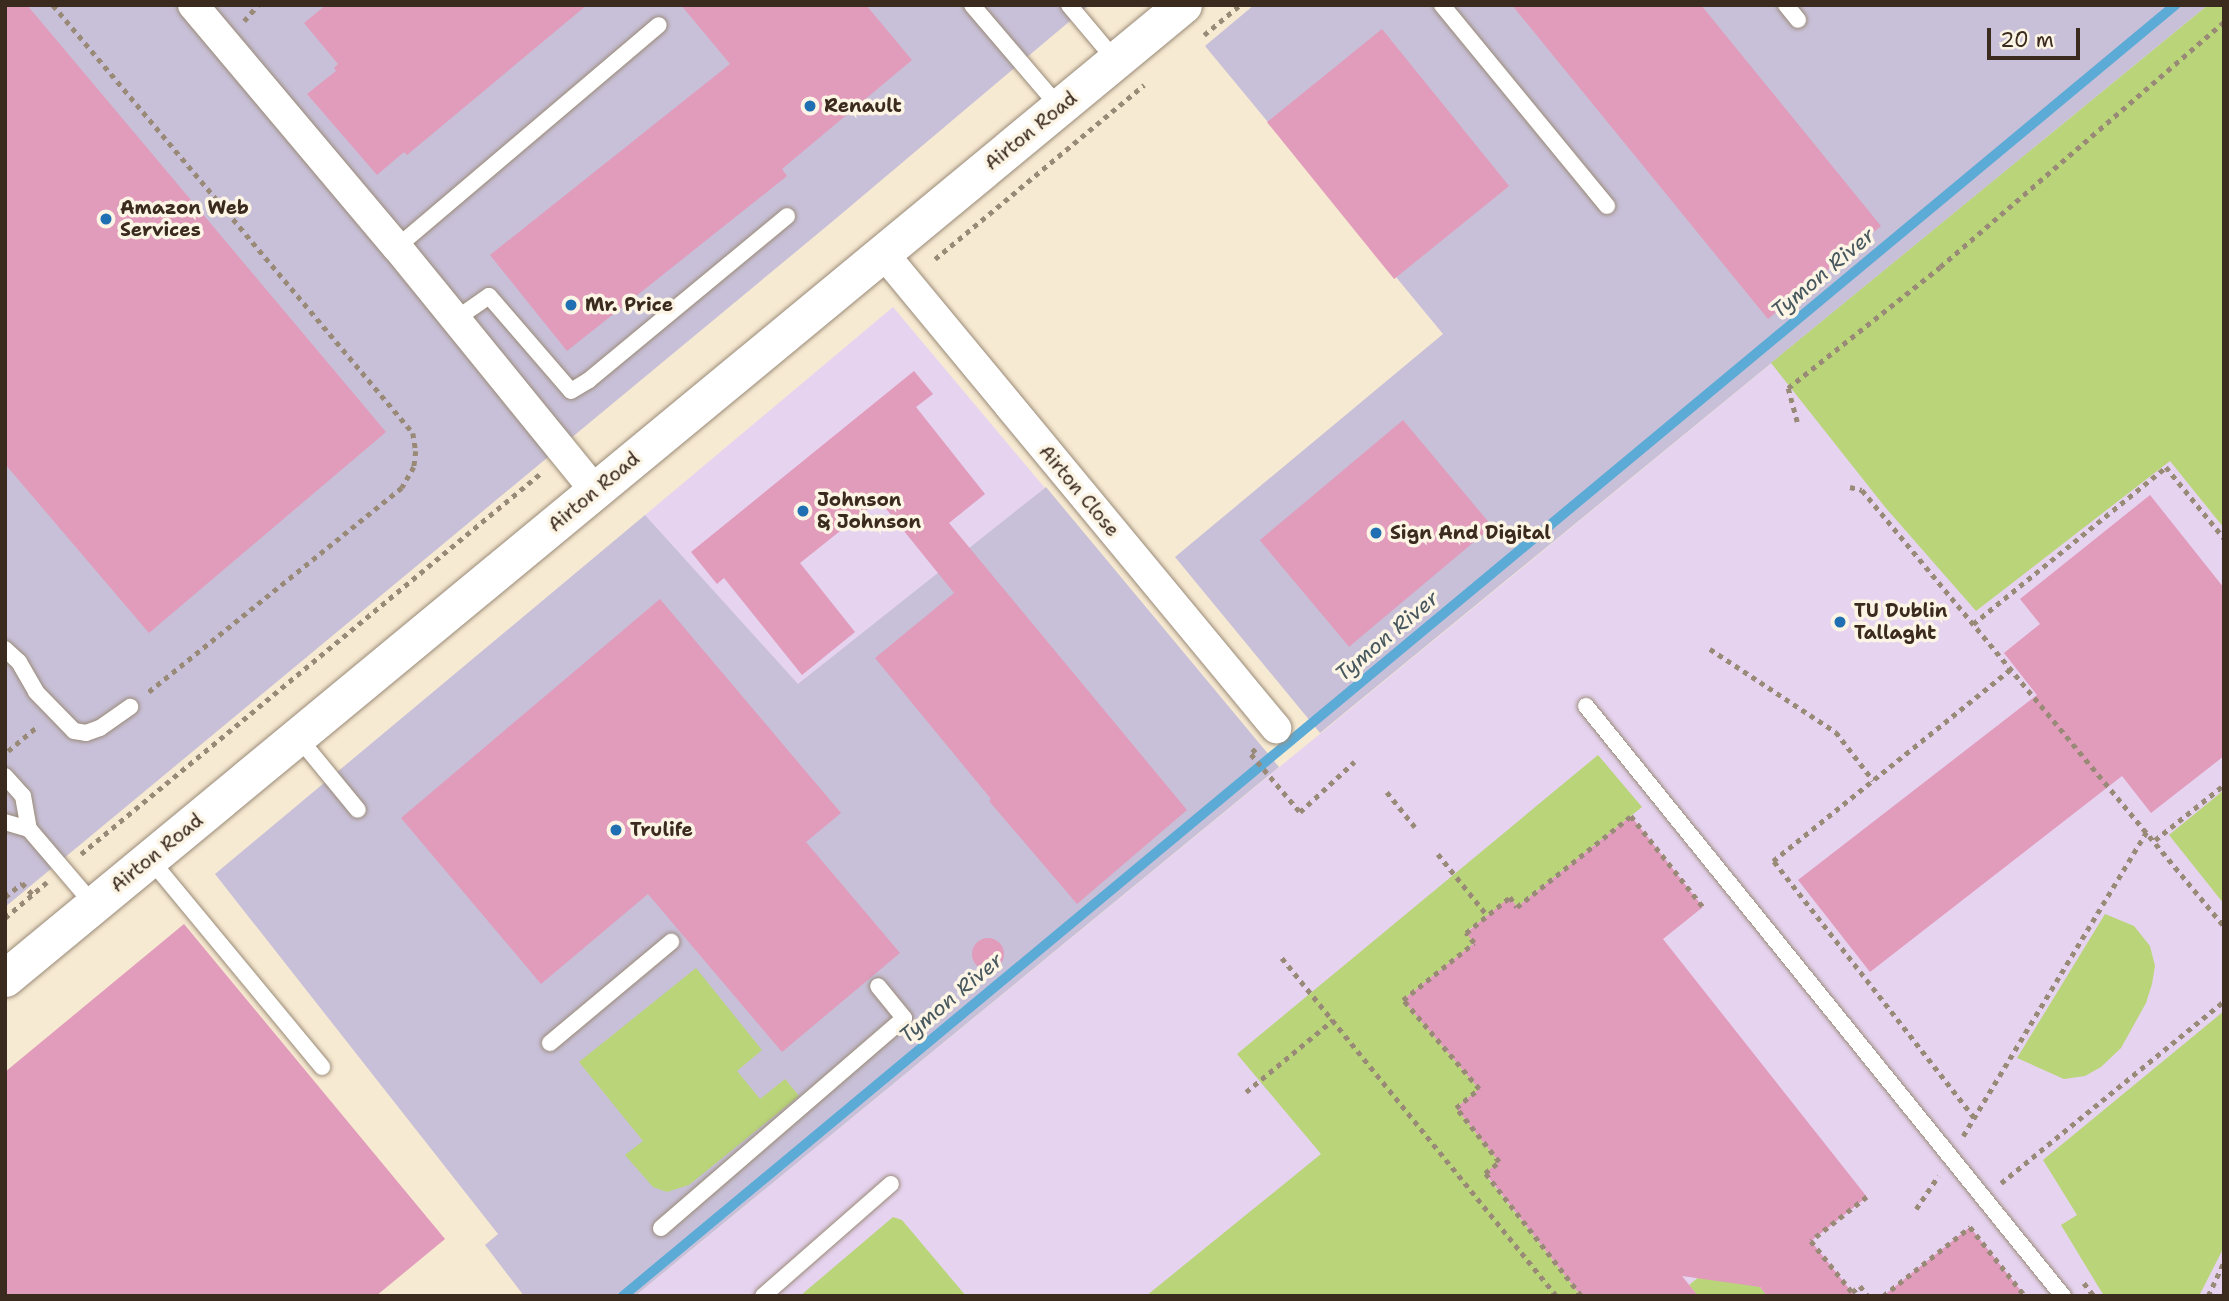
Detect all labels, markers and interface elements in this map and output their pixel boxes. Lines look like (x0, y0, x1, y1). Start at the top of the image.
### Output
scale bar (1991, 14, 2084, 58)
text: 20 m (2000, 26, 2054, 54)
street label: Airton Road (980, 87, 1082, 175)
place label: Renault (824, 95, 902, 117)
marker: Renault (802, 98, 818, 114)
place label: Amazon Web Services (120, 197, 249, 241)
marker: Amazon Web Services (98, 211, 114, 227)
water label: Tymon River (1766, 222, 1880, 324)
place label: Mr. Price (585, 294, 673, 316)
marker: Mr. Price (563, 297, 579, 313)
street label: Airton Close (1034, 441, 1124, 541)
street label: Airton Road (544, 447, 644, 537)
place label: Johnson & Johnson (817, 489, 921, 533)
marker: Johnson & Johnson (795, 503, 811, 519)
place label: Sign And Digital (1390, 522, 1551, 544)
marker: Sign And Digital (1368, 525, 1384, 541)
water label: Tymon River (1330, 585, 1444, 687)
place label: TU Dublin Tallaght (1854, 600, 1947, 644)
marker: TU Dublin Tallaght (1832, 614, 1848, 630)
street label: Airton Road (106, 809, 208, 897)
place label: Trulife (630, 819, 693, 841)
marker: Trulife (608, 822, 624, 838)
water label: Tymon River (894, 947, 1008, 1049)

